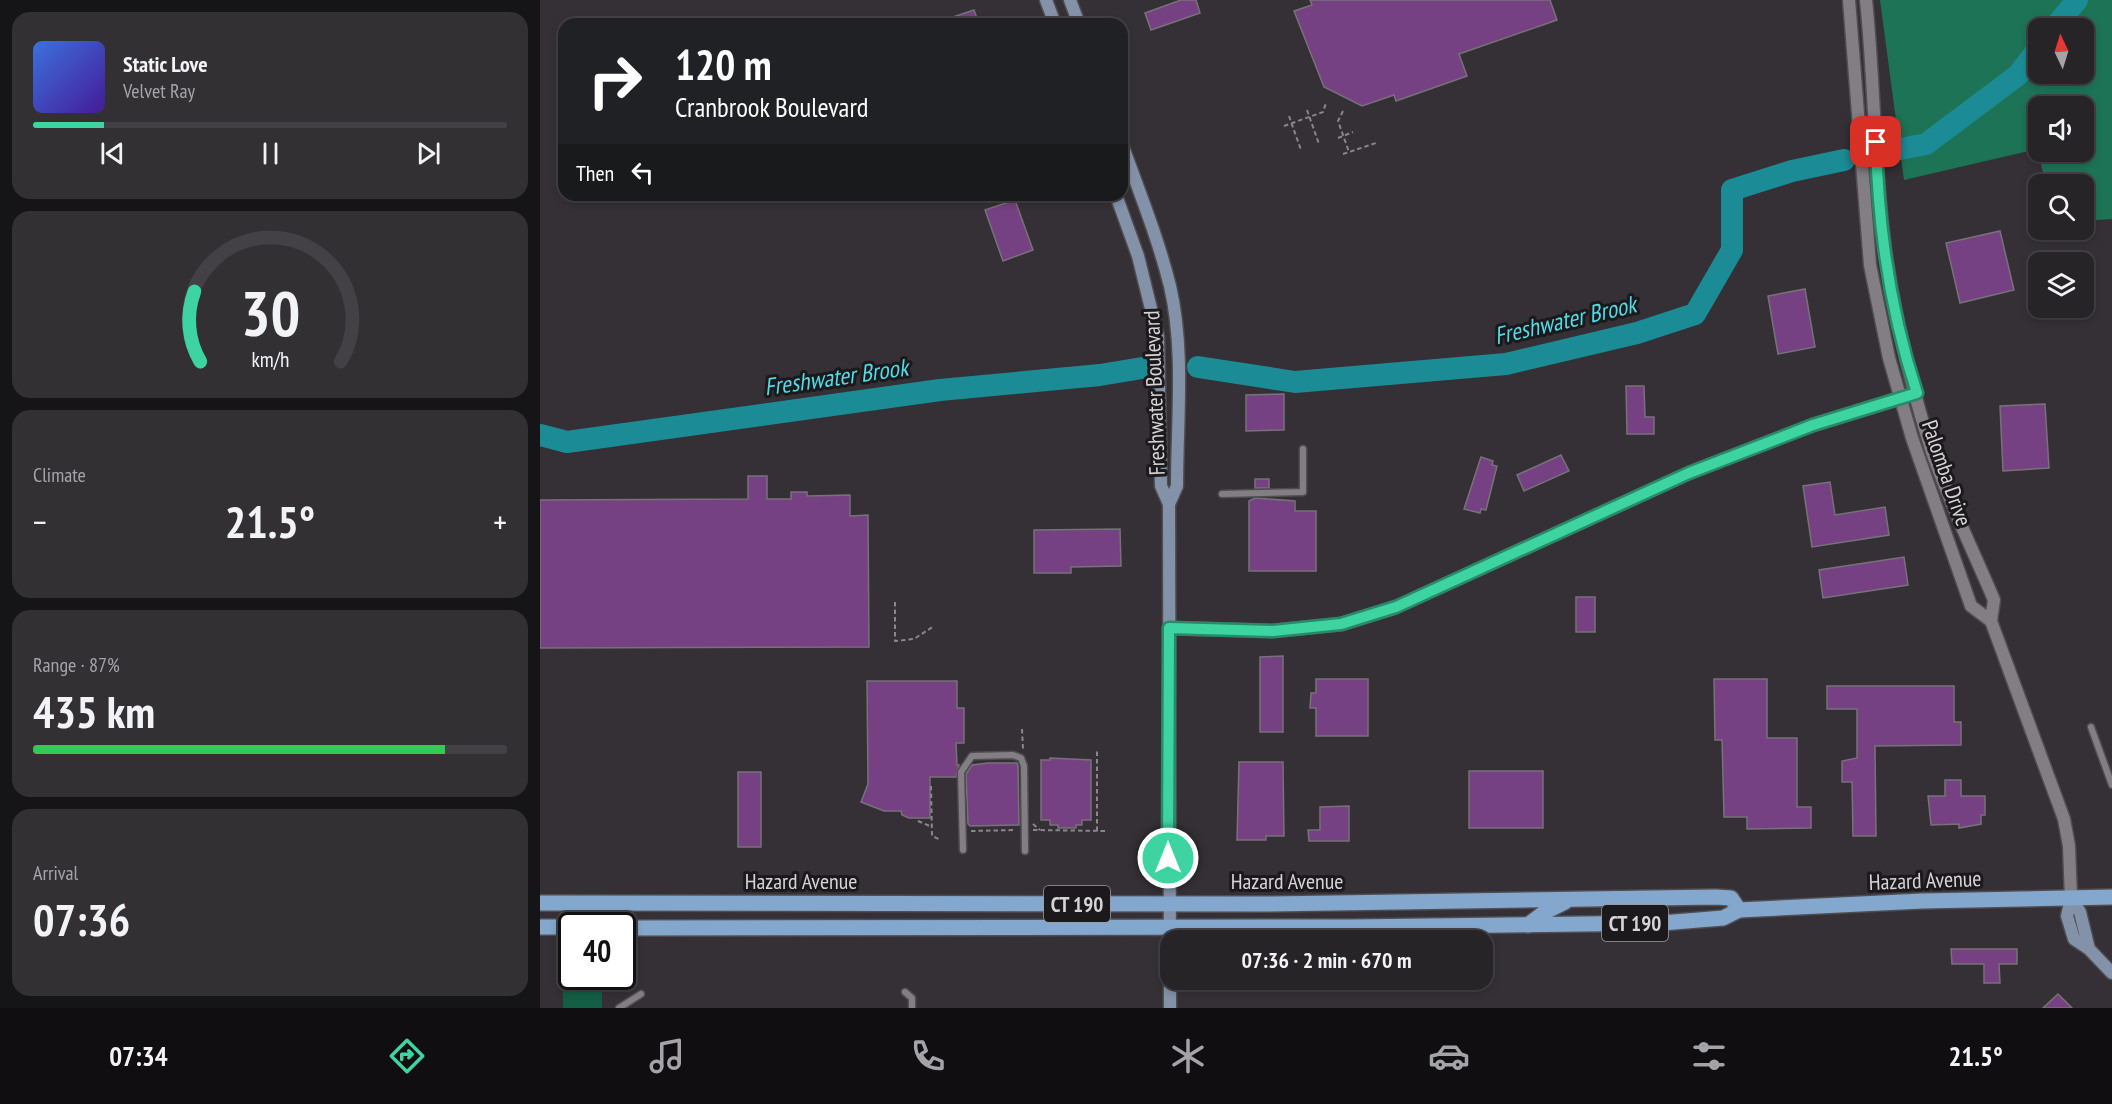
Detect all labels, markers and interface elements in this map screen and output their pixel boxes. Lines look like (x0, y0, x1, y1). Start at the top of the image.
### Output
north arrow (2028, 18, 2094, 84)
map controls (2028, 18, 2094, 318)
text: 120 m (675, 37, 772, 92)
icon: right (576, 42, 654, 120)
text: Static Love (123, 50, 208, 78)
text: Velvet Ray (123, 78, 195, 104)
text: Cranbrook Boulevard (675, 90, 869, 124)
button: sound (2028, 96, 2094, 162)
pin (1850, 116, 1901, 167)
icon: arrive (1859, 125, 1892, 158)
icon: previous (96, 137, 129, 170)
icon: pause (254, 137, 287, 170)
icon: next (412, 137, 445, 170)
icon: left (626, 156, 659, 189)
text: Then (576, 159, 614, 187)
button: search (2028, 174, 2094, 240)
button: layers (2028, 252, 2094, 318)
text: 30 (240, 272, 300, 353)
water label: Freshwater Brook (1491, 288, 1642, 351)
street label: Freshwater Boulevard (1137, 310, 1171, 476)
text: km/h (251, 345, 289, 373)
water label: Freshwater Brook (762, 351, 912, 402)
street label: Palomba Drive (1916, 416, 1978, 530)
text: Climate (33, 462, 86, 488)
text: 21.5° (225, 492, 315, 550)
text: − (33, 500, 47, 543)
text: + (493, 500, 507, 543)
text: Range · 87% (33, 652, 120, 678)
text: 435 km (33, 682, 155, 740)
position arrow (1136, 826, 1200, 890)
text: Arrival (33, 860, 78, 886)
street label: Hazard Avenue (1868, 864, 1982, 896)
street label: Hazard Avenue (745, 867, 857, 895)
street label: Hazard Avenue (1231, 867, 1343, 895)
road number: CT 190 (1044, 886, 1110, 922)
text: 07:36 (33, 890, 130, 948)
road number: CT 190 (1602, 905, 1668, 941)
speed limit sign: 40 (558, 912, 636, 990)
text: 07:36 · 2 min · 670 m (1241, 946, 1412, 974)
icon: directions (386, 1035, 428, 1077)
icon: music (646, 1035, 688, 1077)
icon: phone (907, 1035, 949, 1077)
icon: climate (1167, 1035, 1209, 1077)
icon: car (1428, 1035, 1470, 1077)
icon: filters (1688, 1035, 1730, 1077)
text: 07:34 (109, 1039, 168, 1073)
text: 21.5° (1948, 1039, 2003, 1073)

